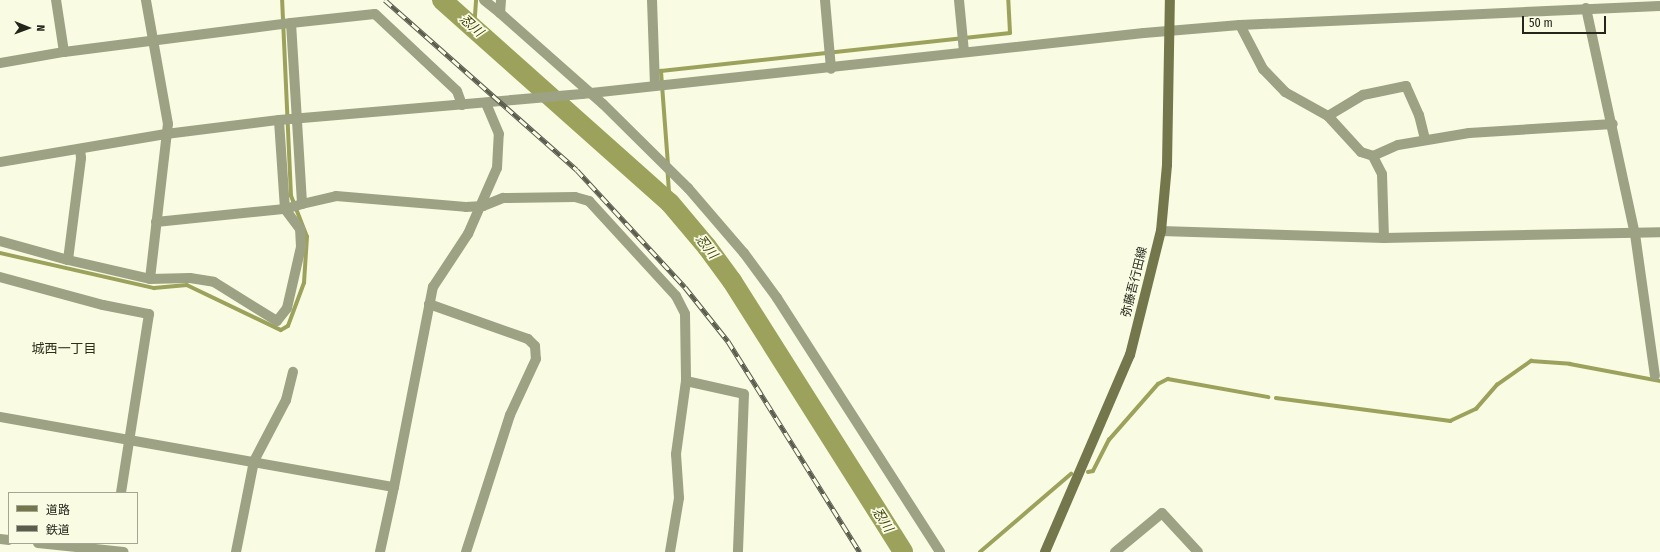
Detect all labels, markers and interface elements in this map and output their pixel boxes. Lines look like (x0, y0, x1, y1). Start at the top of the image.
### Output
north arrow (8, 8, 48, 48)
scale bar (1524, 8, 1608, 34)
water label: 忍川 (456, 12, 486, 40)
text: 50 m (1529, 16, 1553, 30)
text: N (34, 25, 47, 32)
water label: 忍川 (692, 232, 720, 262)
street label: 弥藤吾行田線 (1119, 245, 1151, 319)
district label: 城西一丁目 (32, 341, 96, 357)
legend (8, 492, 138, 544)
text: 道路 (46, 503, 70, 517)
water label: 忍川 (868, 505, 896, 535)
text: 鉄道 (46, 523, 70, 537)

